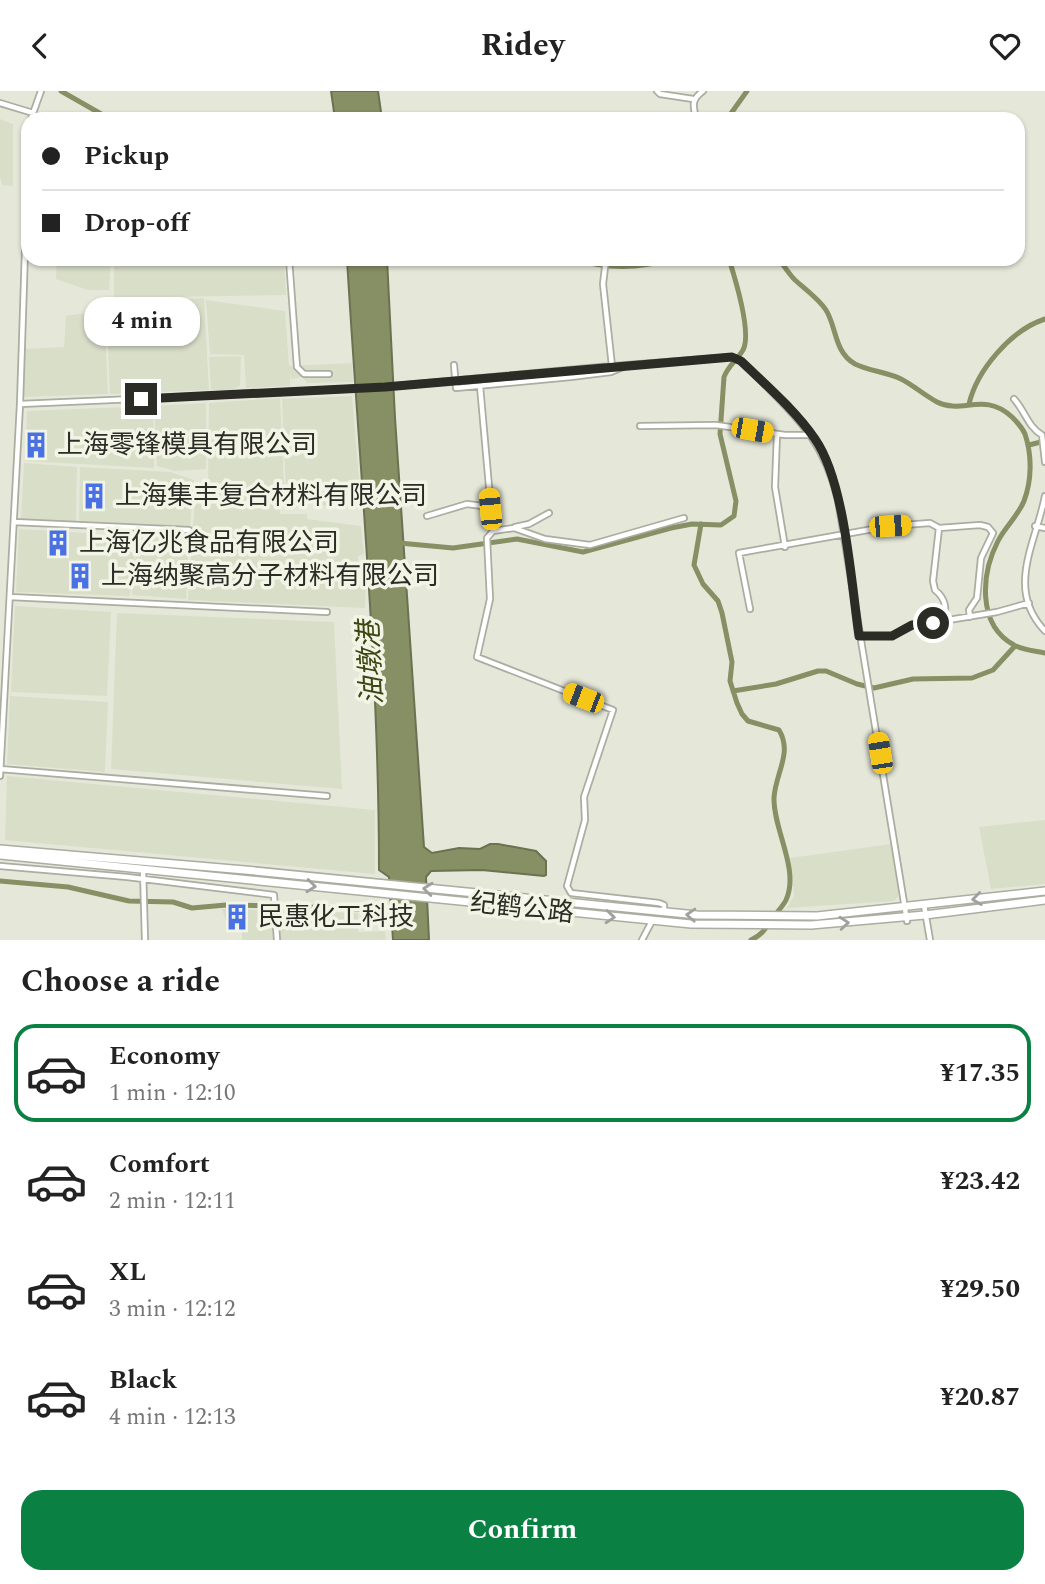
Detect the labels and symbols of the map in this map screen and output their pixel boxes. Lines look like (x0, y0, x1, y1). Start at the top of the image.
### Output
callout: 4 min (83, 297, 199, 347)
route end (125, 383, 157, 415)
car (730, 416, 775, 444)
place label: 上海零锋模具有限公司 (57, 425, 317, 465)
building icon: 上海零锋模具有限公司 (21, 430, 51, 460)
place label: 上海集丰复合材料有限公司 (115, 476, 427, 516)
building icon: 上海集丰复合材料有限公司 (79, 481, 109, 511)
car (478, 487, 503, 531)
car (869, 514, 912, 538)
place label: 上海亿兆食品有限公司 (79, 523, 339, 563)
building icon: 上海亿兆食品有限公司 (43, 528, 73, 558)
place label: 上海纳聚高分子材料有限公司 (101, 556, 439, 596)
building icon: 上海纳聚高分子材料有限公司 (65, 561, 95, 591)
route start (917, 607, 949, 639)
water label: 油墩港 (347, 616, 395, 706)
car (560, 681, 607, 715)
car (867, 731, 894, 775)
one-way arrow (306, 878, 317, 893)
one-way arrow (422, 882, 433, 897)
street label: 纪鹤公路 (468, 883, 576, 933)
one-way arrow (971, 891, 982, 906)
place label: 民惠化工科技 (258, 897, 414, 937)
building icon: 民惠化工科技 (222, 902, 252, 932)
one-way arrow (685, 907, 696, 922)
one-way arrow (605, 909, 616, 924)
one-way arrow (838, 916, 849, 931)

